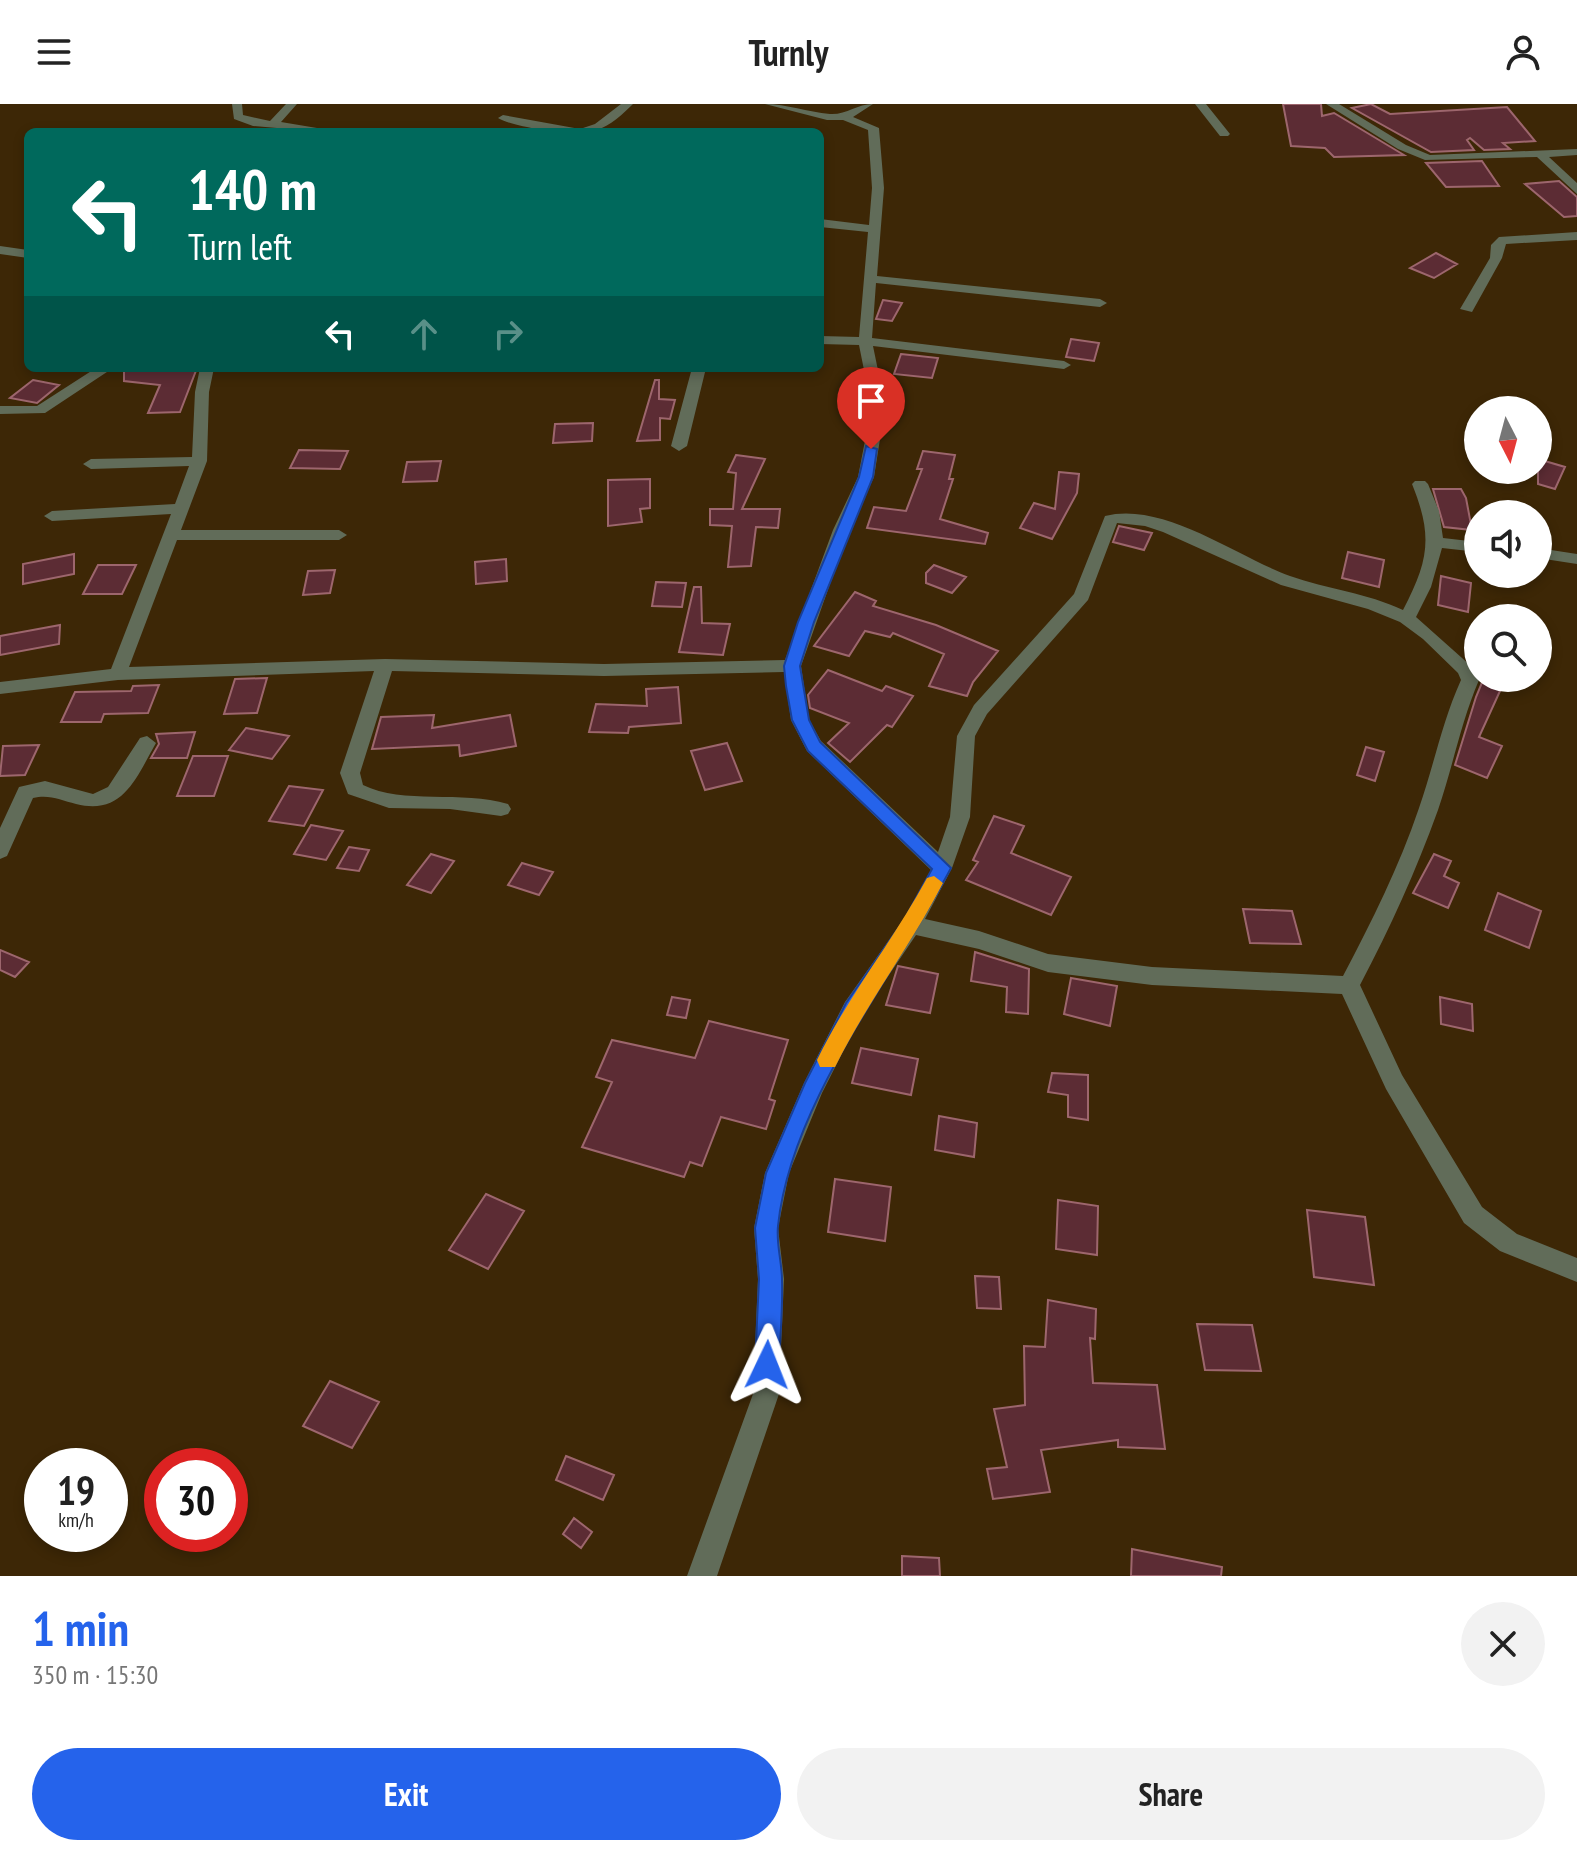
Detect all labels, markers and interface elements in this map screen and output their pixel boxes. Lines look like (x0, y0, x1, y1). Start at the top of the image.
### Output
text: Turnly (749, 29, 828, 76)
icon: menu (32, 30, 76, 74)
icon: person (1501, 30, 1545, 74)
text: 140 m (188, 153, 317, 225)
icon: left (56, 160, 160, 264)
text: Turn left (188, 223, 292, 270)
icon: left (318, 312, 362, 356)
icon: ahead (402, 312, 446, 356)
icon: right (486, 312, 530, 356)
pin (837, 367, 905, 449)
icon: arrive (849, 379, 893, 423)
north arrow (1464, 396, 1552, 484)
map controls (1464, 396, 1552, 692)
button: sound (1464, 500, 1552, 588)
button: search (1464, 604, 1552, 692)
position arrow (725, 1323, 809, 1407)
speed limit sign: 30 (144, 1448, 248, 1552)
text: 19 (57, 1464, 95, 1516)
text: km/h (58, 1507, 94, 1533)
text: 1 min (32, 1597, 129, 1659)
button: close (1461, 1602, 1545, 1686)
text: 350 m · 15:30 (32, 1658, 158, 1691)
button: Exit (32, 1748, 781, 1840)
button: Share (797, 1748, 1545, 1840)

